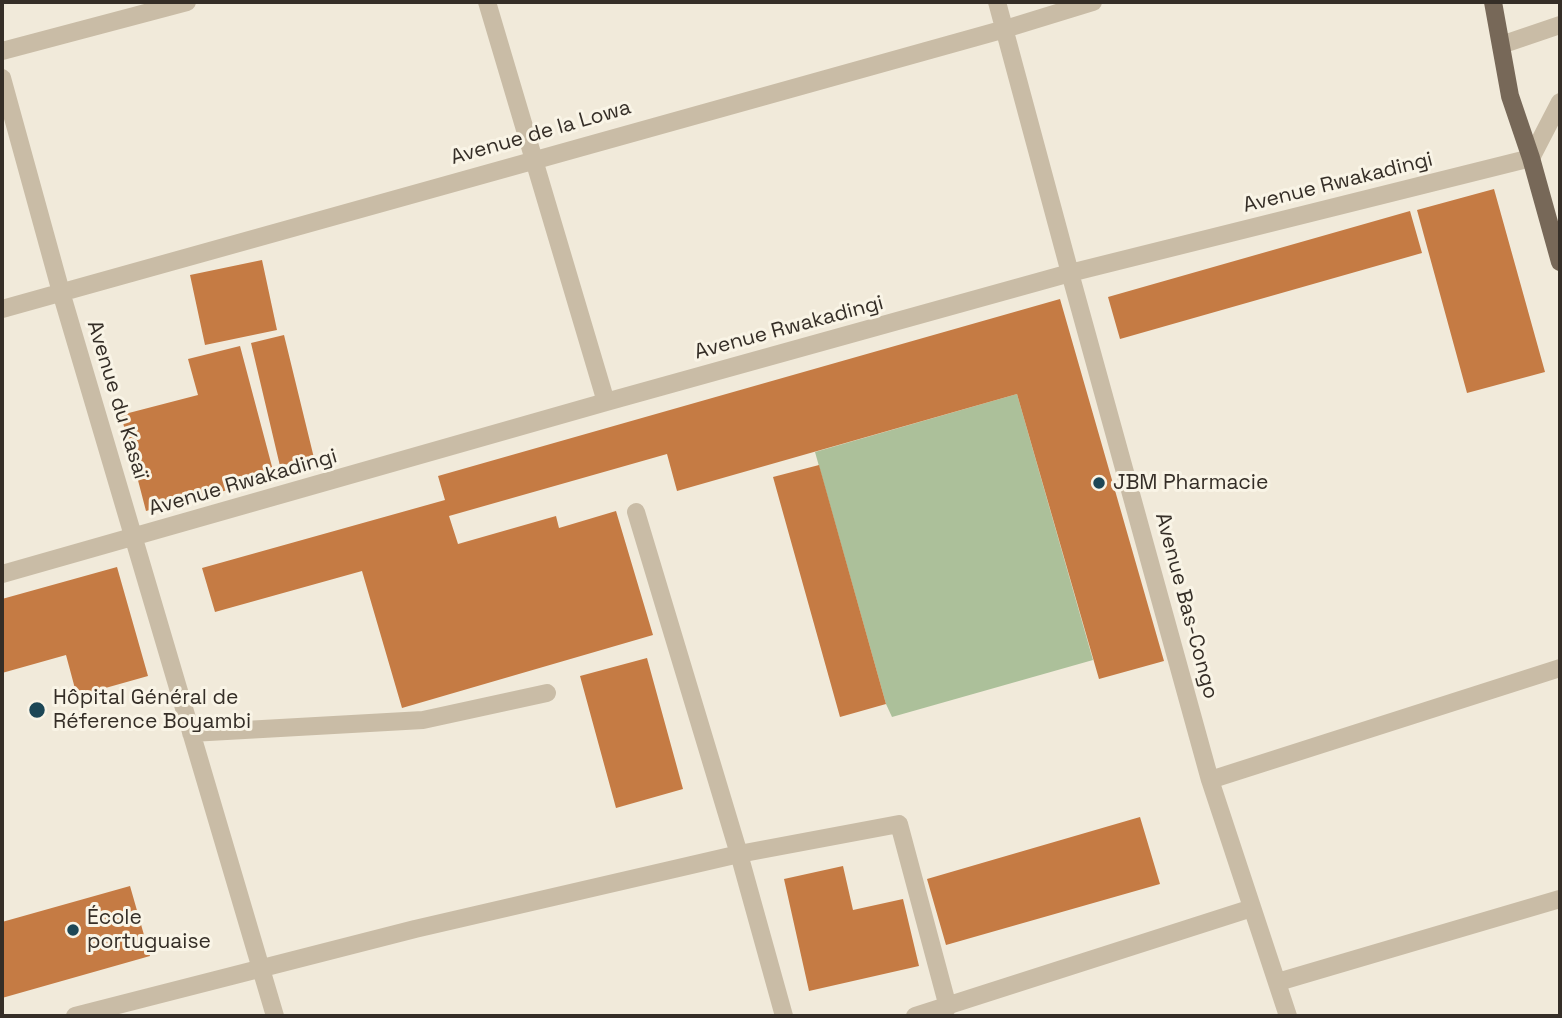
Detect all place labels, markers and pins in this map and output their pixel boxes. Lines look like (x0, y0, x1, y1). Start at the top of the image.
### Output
place label: JBM Pharmacie (1113, 470, 1268, 496)
marker: JBM Pharmacie (1091, 475, 1107, 491)
place label: Hôpital Général de Réference Boyambi (53, 685, 251, 735)
marker: Hôpital Général de Réference Boyambi (27, 700, 47, 720)
place label: École portuguaise (87, 905, 211, 955)
marker: École portuguaise (65, 922, 81, 938)

